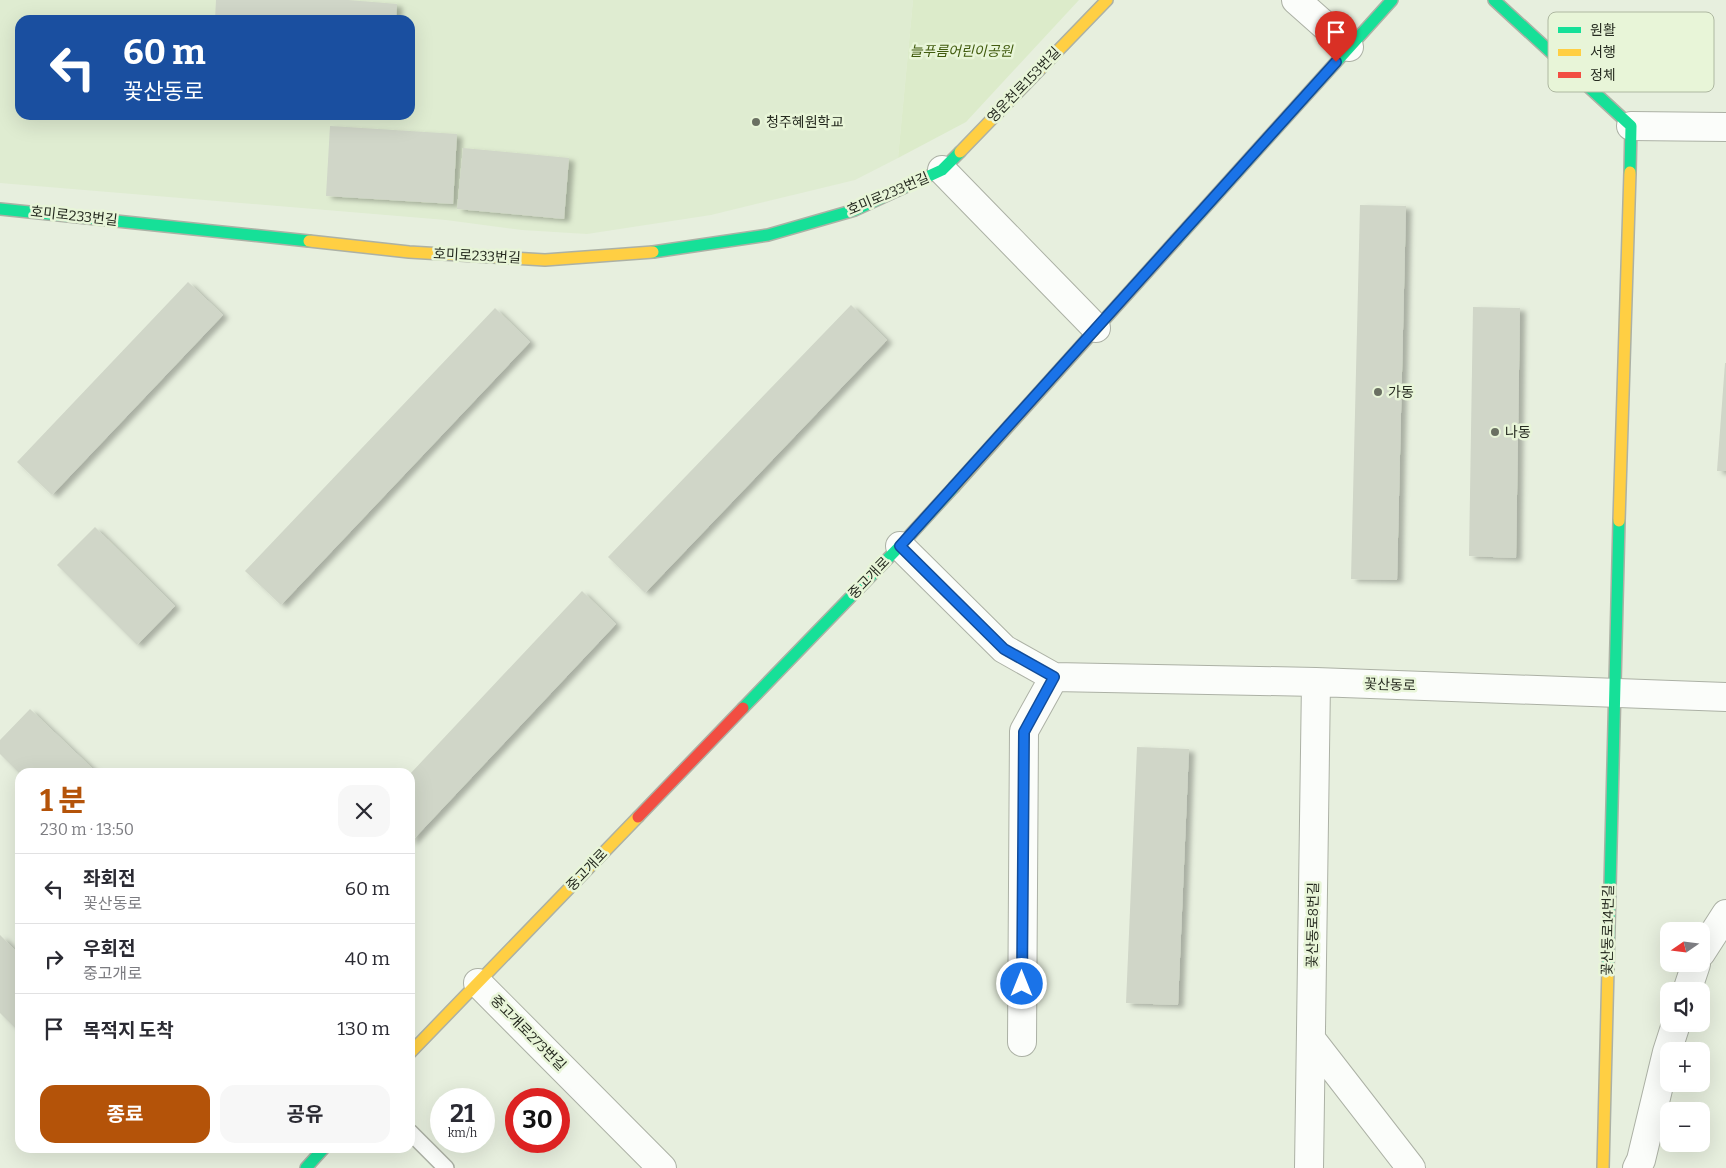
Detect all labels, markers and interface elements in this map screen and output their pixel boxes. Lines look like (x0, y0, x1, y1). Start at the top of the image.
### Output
pin (1315, 11, 1357, 62)
legend (1548, 12, 1714, 92)
icon: arrive (1322, 18, 1350, 46)
text: 원활 (1590, 22, 1616, 39)
text: 60 m (123, 31, 206, 73)
icon: left (40, 35, 105, 100)
park label: 늘푸름어린이공원 (909, 43, 1014, 60)
street label: 영운천로153번길 (984, 44, 1064, 126)
text: 서행 (1590, 44, 1616, 61)
text: 정체 (1590, 67, 1616, 84)
text: 꽃산동로 (123, 78, 204, 105)
place label: 청주혜원학교 (766, 114, 843, 131)
marker: 청주혜원학교 (750, 116, 762, 128)
street label: 호미로233번길 (844, 169, 932, 219)
street label: 호미로233번길 (29, 203, 119, 229)
street label: 호미로233번길 (433, 245, 521, 267)
place label: 가동 (1388, 384, 1414, 401)
marker: 가동 (1372, 386, 1384, 398)
place label: 나동 (1505, 424, 1531, 441)
marker: 나동 (1489, 426, 1501, 438)
street label: 중고개로 (845, 553, 893, 602)
street label: 꽃산동로 (1364, 676, 1416, 694)
text: 1 분 (40, 783, 86, 819)
button: close (338, 785, 390, 837)
text: 230 m · 13:50 (40, 820, 134, 839)
street label: 중고개로 (563, 845, 611, 894)
text: 좌회전 (83, 867, 135, 890)
icon: left (40, 875, 68, 903)
text: 60 m (345, 877, 390, 900)
street label: 꽃산동로8번길 (1304, 882, 1322, 968)
street label: 꽃산동로14번길 (1599, 884, 1617, 976)
text: 꽃산동로 (83, 894, 142, 913)
north arrow (1660, 922, 1710, 972)
map controls (1660, 922, 1710, 1152)
text: 우회전 (83, 937, 135, 960)
icon: right (40, 945, 68, 973)
text: 40 m (345, 947, 390, 970)
position arrow (995, 957, 1047, 1009)
text: 중고개로 (83, 964, 142, 983)
button: sound (1660, 982, 1710, 1032)
street label: 중고개로273번길 (487, 992, 569, 1074)
icon: arrive (40, 1015, 68, 1043)
text: 130 m (337, 1017, 390, 1040)
text: 목적지 도착 (83, 1019, 174, 1042)
button: + (1660, 1042, 1710, 1092)
button: 종료 (40, 1085, 210, 1143)
button: 공유 (220, 1085, 390, 1143)
speed limit sign: 30 (505, 1088, 570, 1153)
text: 21 (450, 1099, 475, 1129)
button: − (1660, 1102, 1710, 1152)
text: km/h (448, 1126, 477, 1140)

